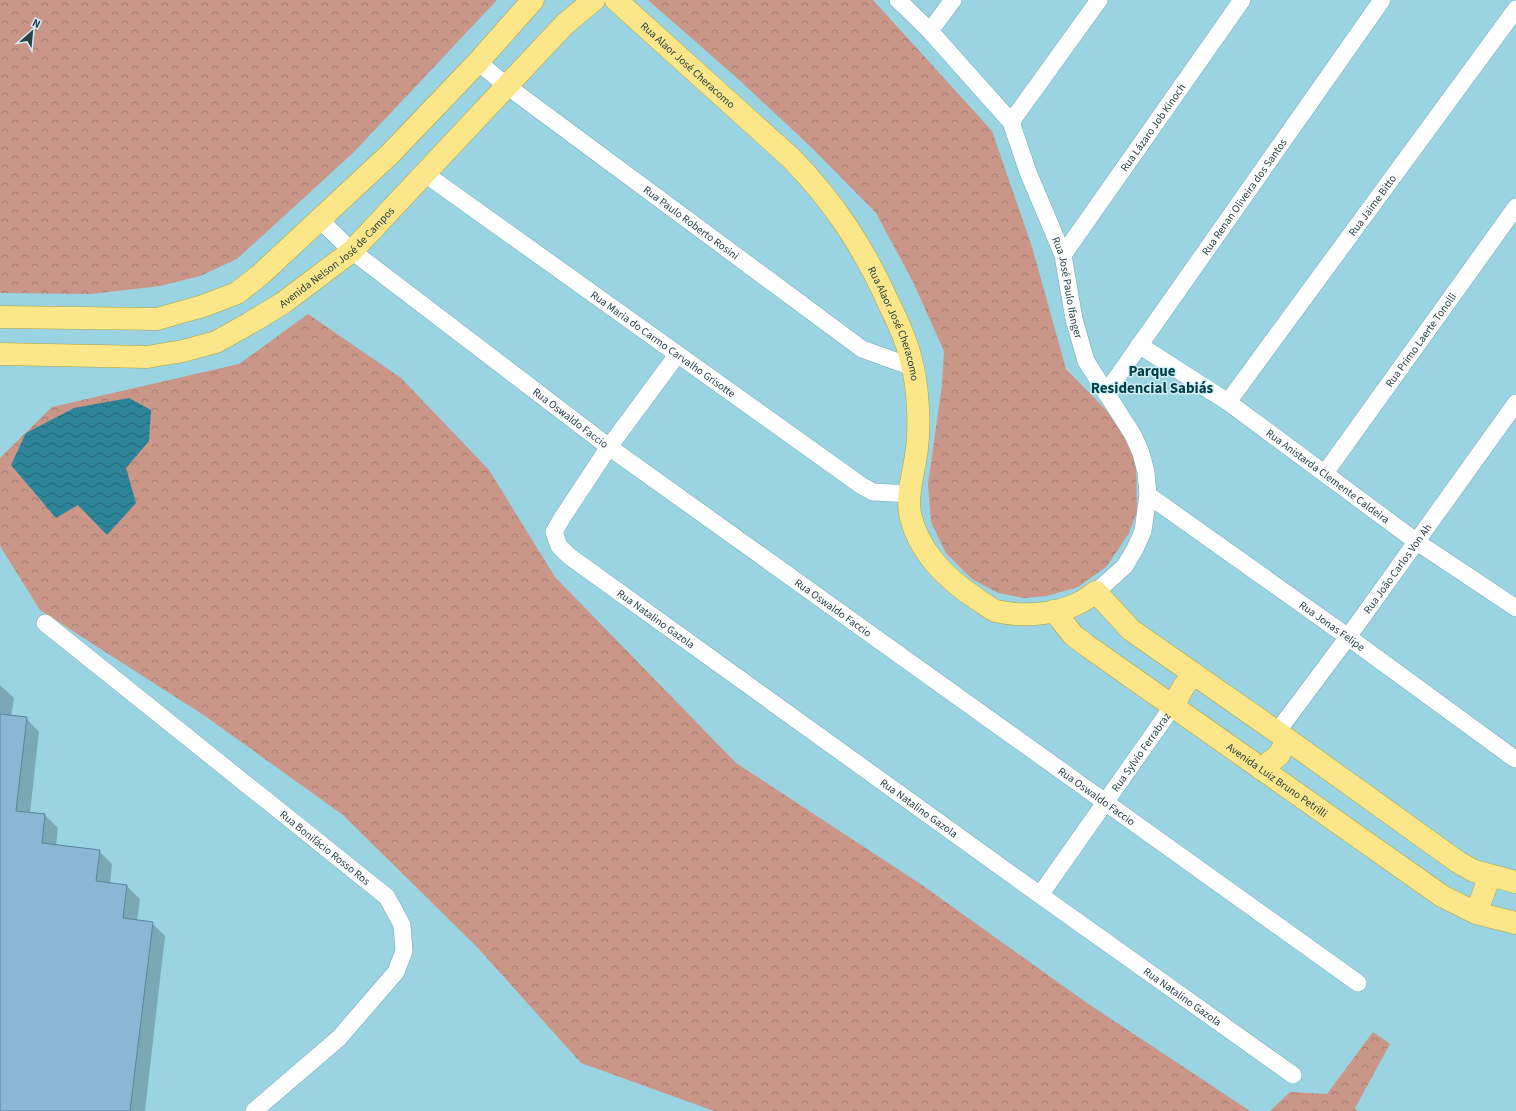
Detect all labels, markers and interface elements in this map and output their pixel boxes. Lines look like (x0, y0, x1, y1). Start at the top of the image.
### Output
north arrow (12, 12, 52, 52)
text: N (30, 15, 43, 32)
street label: Rua Alaor José Cheracomo (637, 18, 739, 112)
street label: Rua Lázaro Job Kinoch (1116, 80, 1189, 174)
street label: Rua Renan Oliveira dos Santos (1198, 135, 1290, 258)
street label: Rua Jaime Bitto (1345, 171, 1400, 239)
street label: Rua Paulo Roberto Rosini (640, 182, 742, 263)
street label: Avenida Nelson José de Campos (276, 203, 398, 311)
street label: Rua José Paulo Ifanger (1049, 234, 1087, 340)
street label: Rua Alaor José Cheracomo (864, 264, 923, 382)
street label: Rua Maria do Carmo Carvalho Grisotte (588, 287, 739, 401)
street label: Rua Primo Laerte Tonolli (1382, 290, 1460, 390)
district label: Parque Residencial Sabiás (1091, 361, 1214, 399)
street label: Rua Oswaldo Faccio (530, 384, 612, 452)
street label: Rua Anistarda Clemente Caldeira (1263, 425, 1393, 527)
street label: Rua João Carlos Von Ah (1360, 520, 1435, 617)
street label: Rua Oswaldo Faccio (792, 575, 875, 640)
street label: Rua Natalino Gazola (614, 586, 698, 652)
street label: Rua Jonas Felipe (1296, 597, 1369, 655)
street label: Rua Sylvio Ferrabraz (1108, 709, 1174, 794)
street label: Avenida Luiz Bruno Petrilli (1224, 739, 1331, 821)
street label: Rua Oswaldo Faccio (1055, 763, 1138, 829)
street label: Rua Natalino Gazola (877, 775, 961, 841)
street label: Rua Bonifácio Rosso Ros (277, 807, 374, 889)
street label: Rua Natalino Gazola (1141, 964, 1225, 1029)

